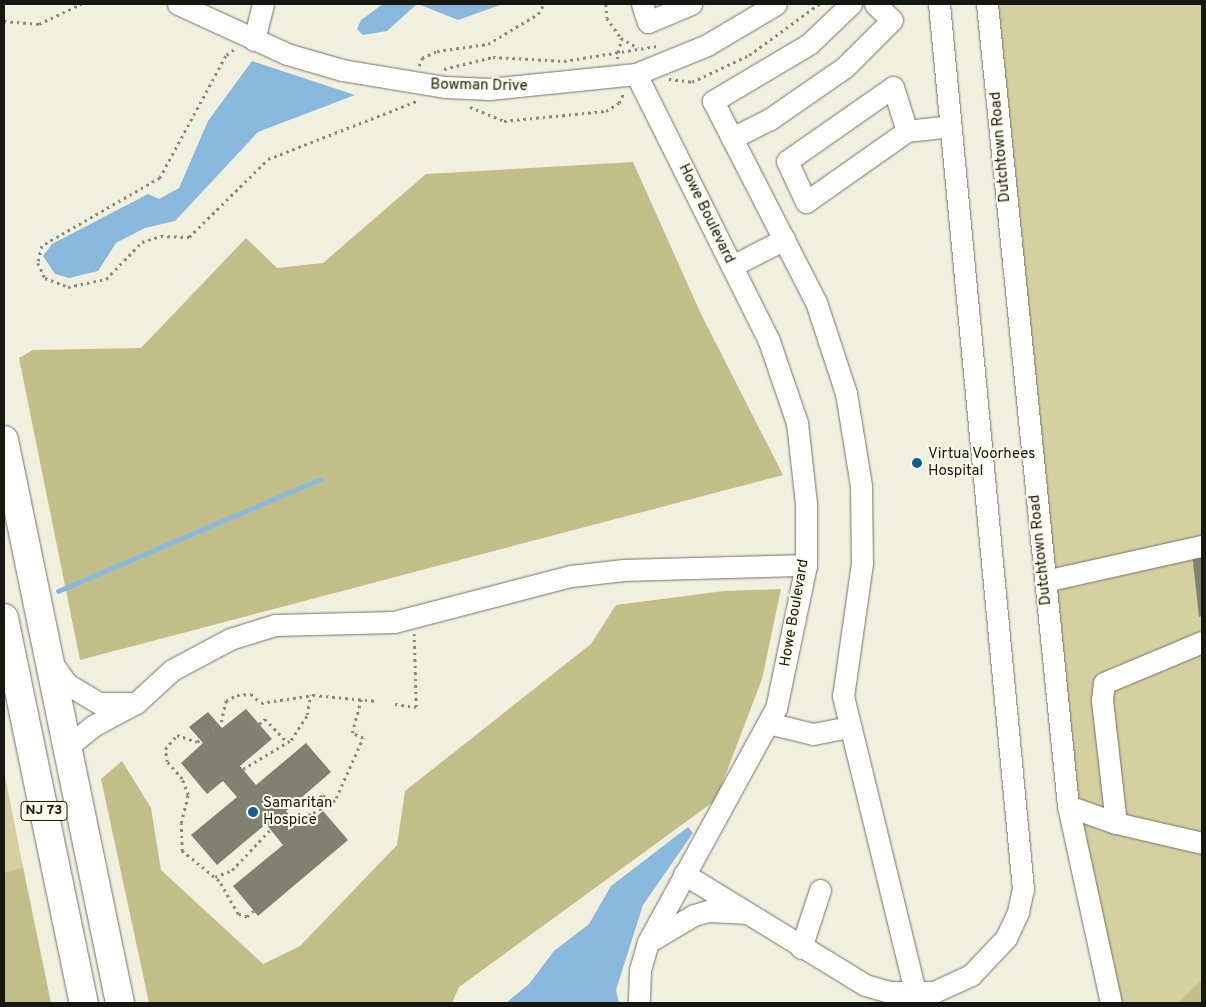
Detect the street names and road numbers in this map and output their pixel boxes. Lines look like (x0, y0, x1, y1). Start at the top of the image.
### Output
street label: Bowman Drive (430, 76, 528, 96)
street label: Dutchtown Road (987, 91, 1015, 203)
street label: Howe Boulevard (674, 161, 738, 267)
street label: Dutchtown Road (1026, 494, 1056, 606)
street label: Howe Boulevard (777, 558, 813, 668)
road number: NJ 73 (20, 799, 68, 822)

